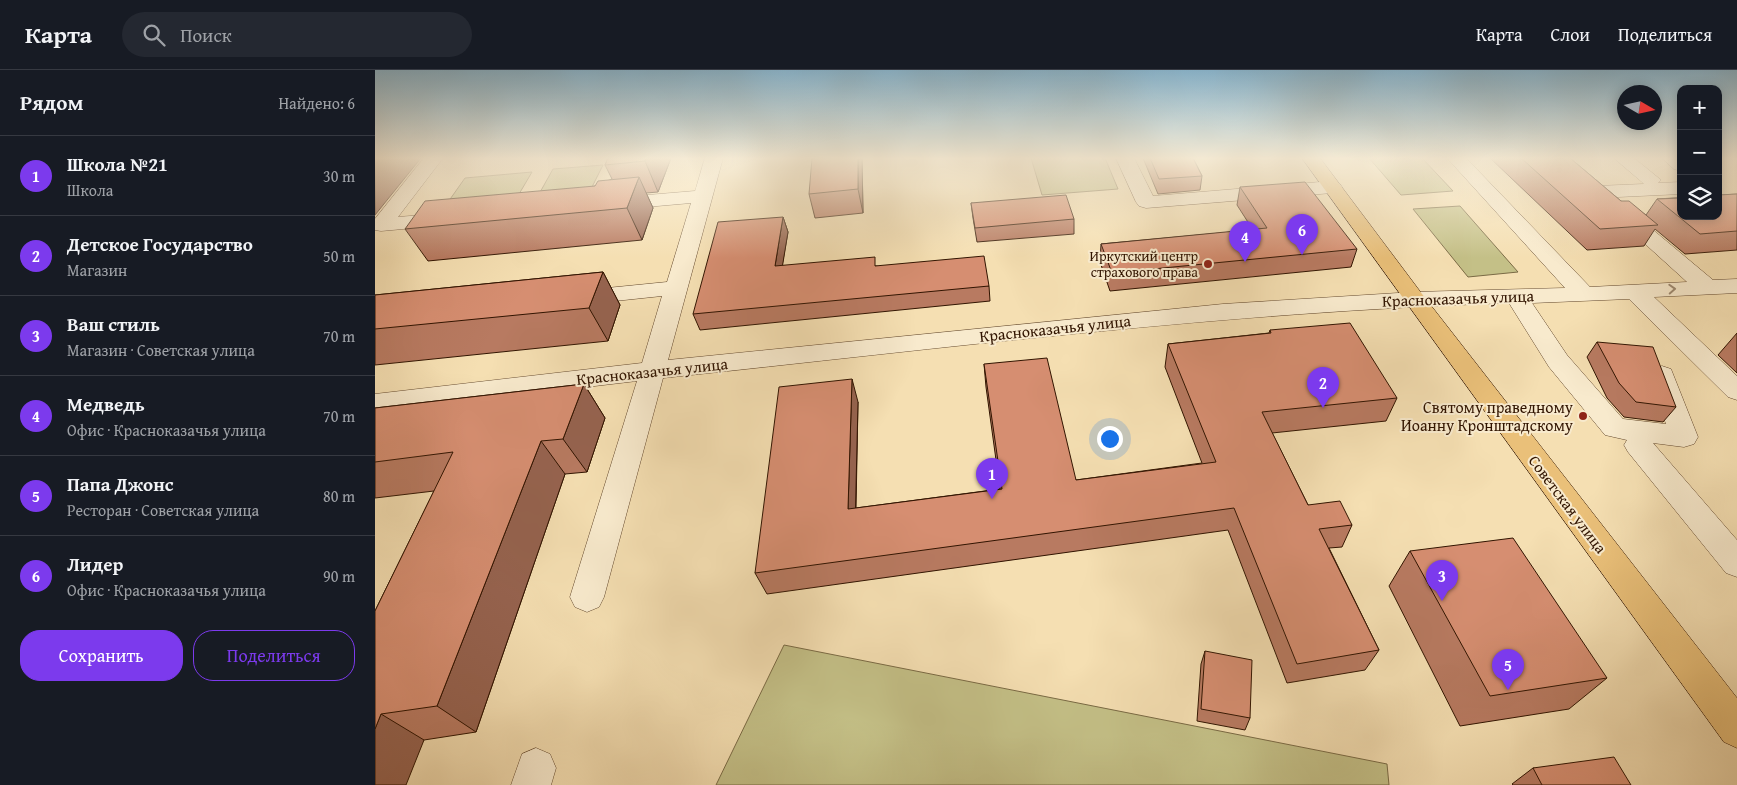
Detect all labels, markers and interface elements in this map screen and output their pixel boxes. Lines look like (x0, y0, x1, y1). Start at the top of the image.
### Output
search box (122, 12, 472, 57)
text: Карта (25, 17, 92, 52)
icon: search (140, 21, 168, 49)
text: Поиск (180, 21, 232, 49)
text: Карта (1476, 21, 1523, 48)
text: Слои (1551, 21, 1590, 48)
text: Поделиться (1618, 21, 1712, 48)
north arrow (1617, 85, 1662, 130)
map controls (1677, 85, 1722, 220)
button: + (1677, 85, 1722, 130)
text: Рядом (20, 87, 83, 118)
text: Найдено: 6 (278, 91, 355, 115)
button: − (1677, 130, 1722, 175)
text: Школа №21 (67, 150, 168, 178)
text: 1 (32, 164, 40, 188)
text: 30 m (323, 164, 355, 188)
button: layers (1677, 175, 1722, 220)
text: Школа (67, 178, 113, 202)
pin: 6 (1286, 214, 1318, 255)
pin: 4 (1229, 221, 1261, 262)
text: Детское Государство (67, 230, 253, 258)
text: 2 (32, 244, 40, 268)
text: 50 m (323, 244, 355, 268)
place label: Иркутский центр страхового права (1090, 246, 1198, 282)
text: Магазин (67, 258, 127, 282)
marker: Иркутский центр страхового права (1202, 258, 1214, 270)
street label: Красноказачья улица (1382, 283, 1535, 313)
one-way arrow (1668, 284, 1676, 295)
street label: Красноказачья улица (978, 308, 1132, 348)
text: Ваш стиль (67, 310, 160, 338)
text: 3 (32, 324, 40, 348)
text: 70 m (323, 324, 355, 348)
text: Магазин · Советская улица (67, 338, 255, 362)
street label: Красноказачья улица (575, 351, 729, 391)
pin: 2 (1307, 367, 1339, 408)
text: Медведь (67, 390, 145, 418)
place label: Святому праведному Иоанну Кронштадскому (1401, 395, 1573, 437)
text: 4 (32, 404, 40, 428)
text: 70 m (323, 404, 355, 428)
marker: Святому праведному Иоанну Кронштадскому (1577, 410, 1589, 422)
text: Офис · Красноказачья улица (67, 418, 266, 442)
your location (1097, 426, 1123, 452)
street label: Советская улица (1523, 450, 1613, 559)
pin: 1 (976, 458, 1008, 499)
text: Папа Джонс (67, 470, 174, 498)
text: 5 (32, 484, 40, 508)
text: 80 m (323, 484, 355, 508)
text: Ресторан · Советская улица (67, 498, 259, 522)
text: Лидер (67, 550, 123, 578)
pin: 3 (1426, 560, 1458, 601)
text: 6 (32, 564, 40, 588)
text: 90 m (323, 564, 355, 588)
text: Офис · Красноказачья улица (67, 578, 266, 602)
button: Сохранить (20, 630, 183, 681)
button: Поделиться (193, 630, 355, 681)
pin: 5 (1492, 649, 1524, 690)

